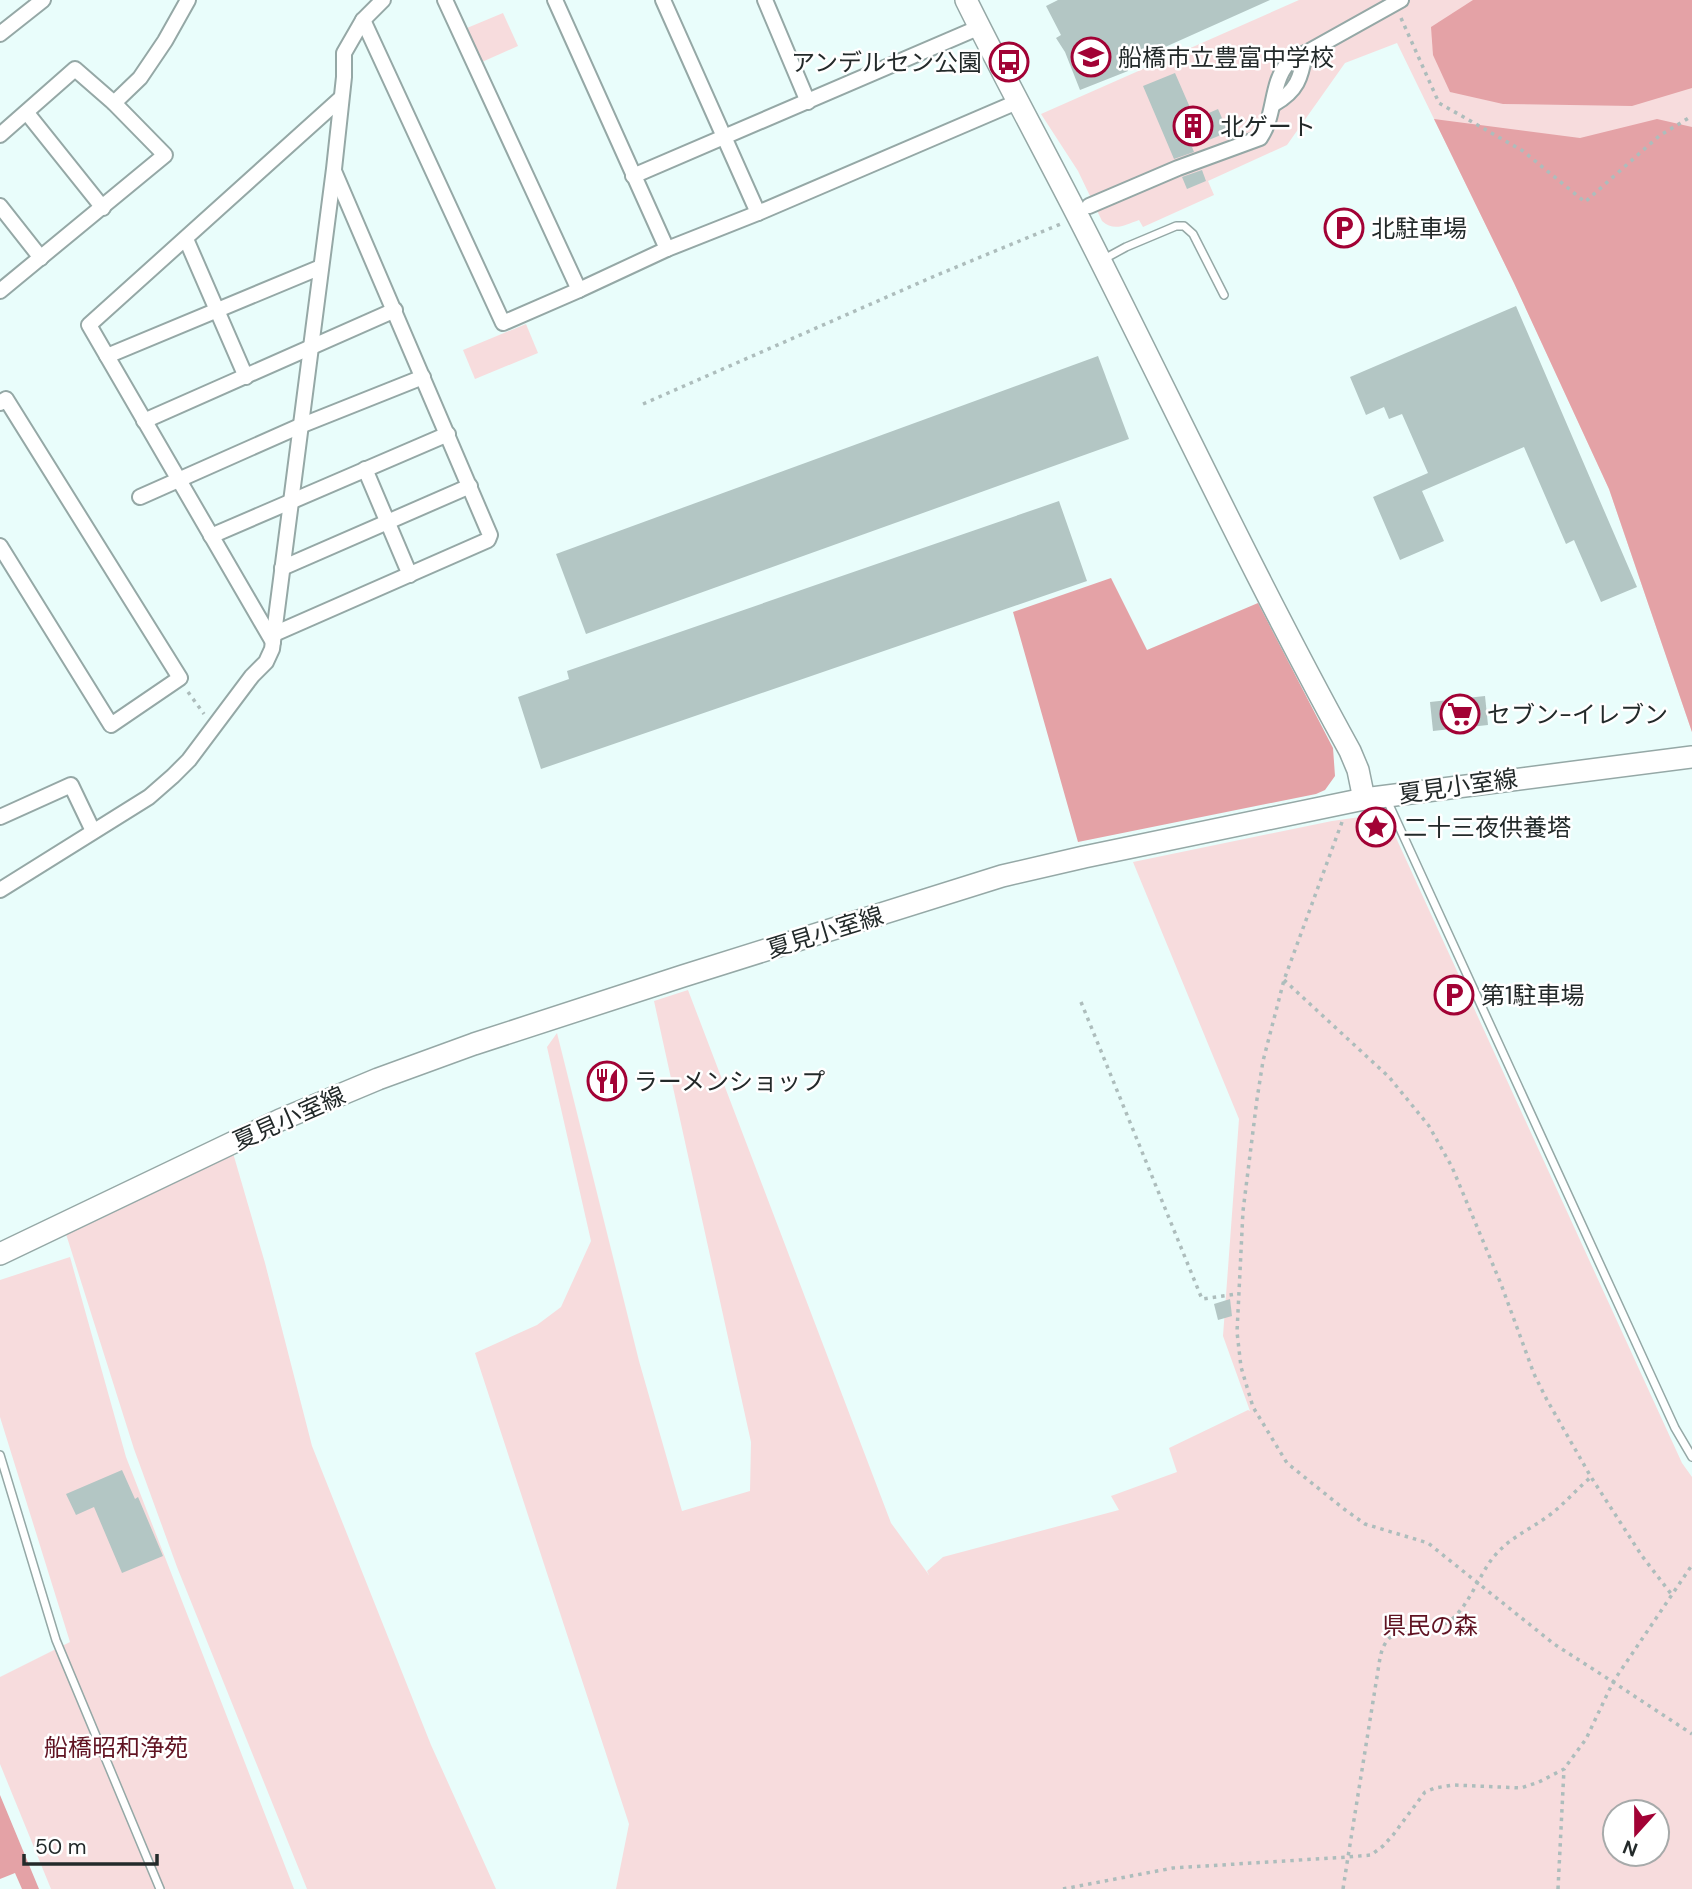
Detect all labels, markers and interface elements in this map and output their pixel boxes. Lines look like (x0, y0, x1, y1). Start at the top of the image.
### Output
school or university icon: 船橋市立豊富中学校 (1070, 36, 1112, 78)
bus stop icon: アンデルセン公園 (988, 41, 1030, 83)
place label: 船橋市立豊富中学校 (1118, 42, 1334, 73)
place label: アンデルセン公園 (791, 47, 982, 78)
building icon: 北ゲート (1172, 105, 1214, 147)
place label: 北ゲート (1220, 111, 1316, 142)
parking icon: 北駐車場 (1323, 207, 1365, 249)
place label: 北駐車場 (1371, 213, 1467, 244)
supermarket icon: セブン-イレブン (1439, 693, 1481, 735)
place label: セブン-イレブン (1487, 699, 1668, 730)
street label: 夏見小室線 (1396, 762, 1520, 810)
place icon: 二十三夜供養塔 (1355, 806, 1397, 848)
place label: 二十三夜供養塔 (1403, 812, 1571, 843)
street label: 夏見小室線 (763, 900, 887, 964)
parking icon: 第1駐車場 (1433, 974, 1475, 1016)
place label: 第1駐車場 (1481, 980, 1585, 1011)
restaurant icon: ラーメンショップ (586, 1060, 628, 1102)
place label: ラーメンショップ (634, 1066, 825, 1097)
street label: 夏見小室線 (228, 1079, 350, 1157)
park label: 県民の森 (1382, 1610, 1478, 1641)
park label: 船橋昭和浄苑 (44, 1732, 188, 1763)
north arrow (1601, 1798, 1671, 1868)
scale bar (24, 1822, 158, 1866)
text: 50 m (35, 1833, 86, 1861)
text: N (1619, 1834, 1641, 1863)

